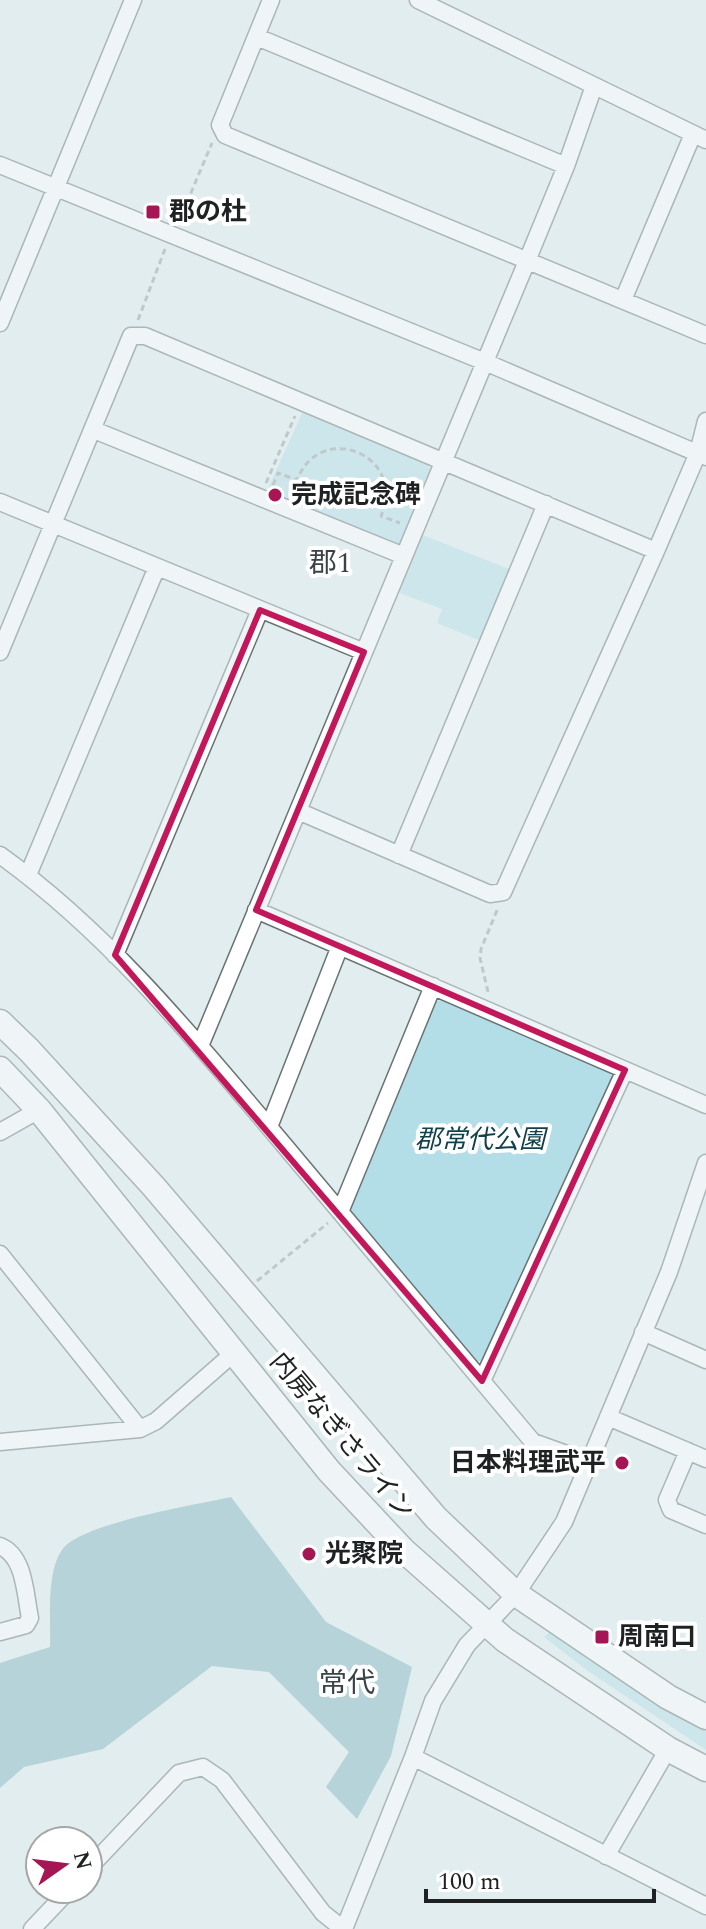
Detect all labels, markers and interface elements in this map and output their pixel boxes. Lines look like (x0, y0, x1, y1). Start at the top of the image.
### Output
place label: 郡の杜 (169, 192, 247, 232)
marker: 郡の杜 (144, 203, 162, 221)
place label: 完成記念碑 (291, 475, 421, 515)
marker: 完成記念碑 (266, 486, 284, 504)
district label: 郡1 (309, 542, 351, 585)
park label: 郡常代公園 (415, 1120, 549, 1160)
street label: 内房なぎさライン (260, 1343, 424, 1529)
place label: 日本料理武平 (450, 1443, 606, 1483)
marker: 日本料理武平 (613, 1454, 631, 1472)
place label: 光聚院 (325, 1534, 403, 1574)
marker: 光聚院 (300, 1545, 318, 1563)
place label: 周南口 (618, 1617, 696, 1657)
marker: 周南口 (593, 1628, 611, 1646)
district label: 常代 (319, 1662, 375, 1705)
north arrow (24, 1825, 104, 1905)
text: N (64, 1848, 100, 1873)
scale bar (426, 1853, 654, 1903)
text: 100 m (438, 1864, 501, 1900)

